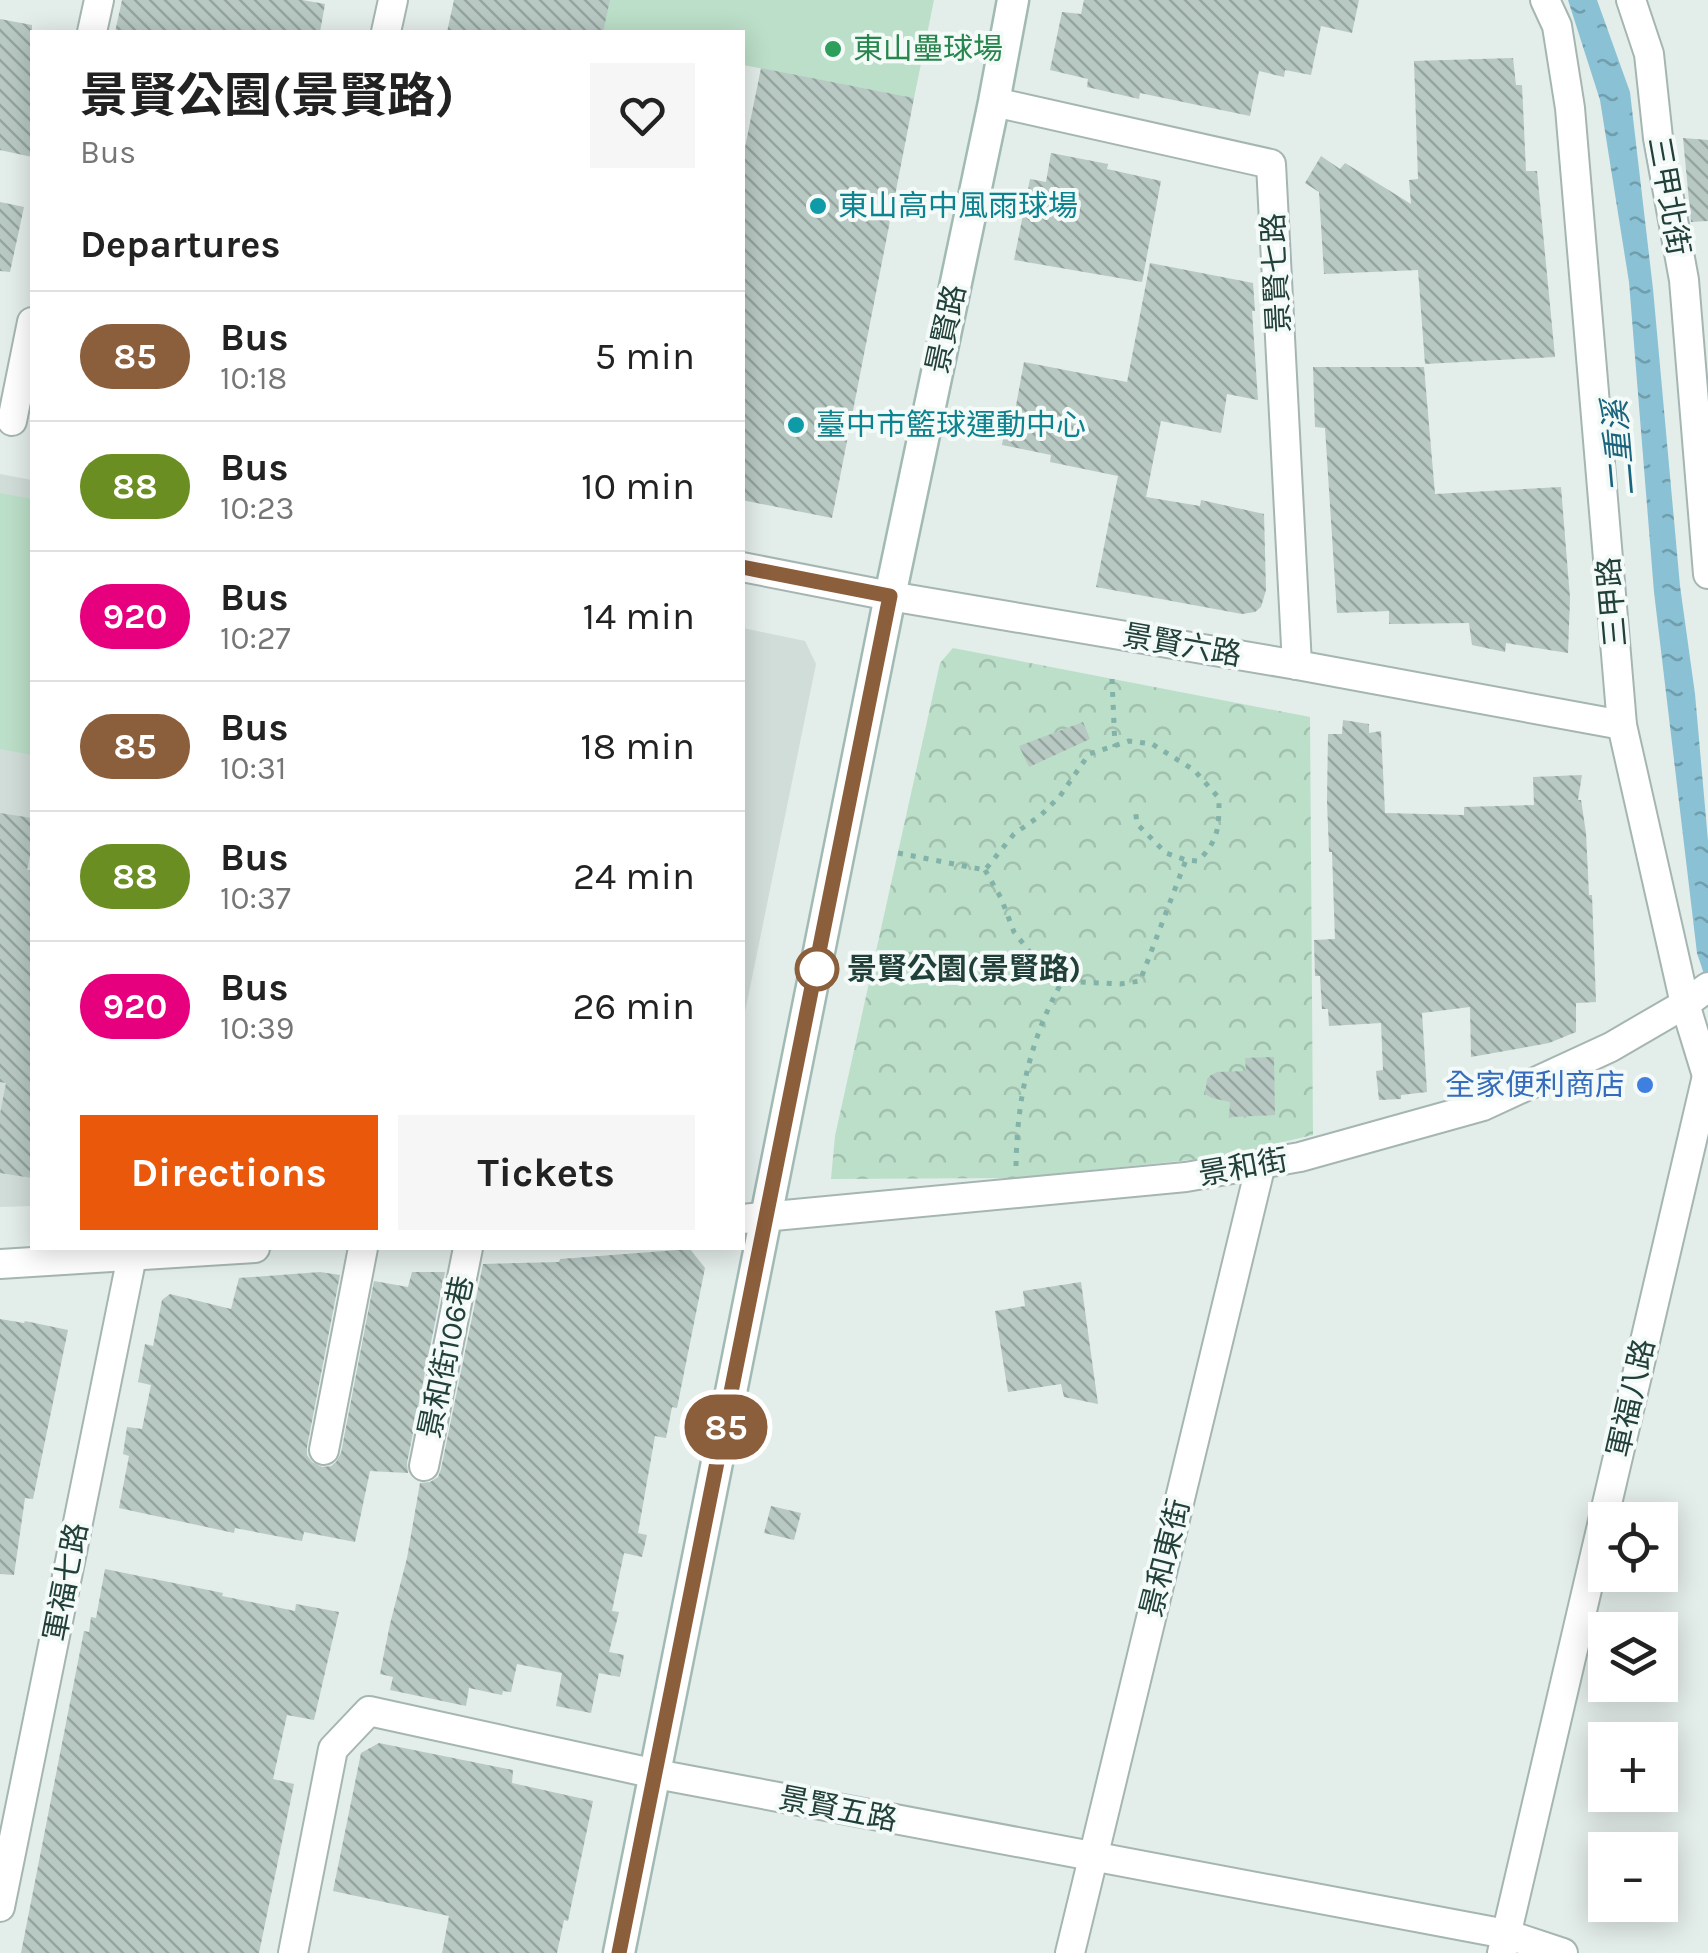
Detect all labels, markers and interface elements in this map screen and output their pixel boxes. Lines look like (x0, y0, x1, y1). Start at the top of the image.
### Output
place label: 東山壘球場 (853, 31, 1003, 67)
marker: 東山壘球場 (822, 38, 844, 60)
button: heart (590, 63, 695, 168)
text: 景賢公園(景賢路) (80, 68, 454, 124)
text: Bus (80, 134, 136, 171)
street label: 三甲北街 (1641, 134, 1697, 258)
place label: 東山高中風雨球場 (838, 188, 1078, 224)
marker: 東山高中風雨球場 (807, 195, 829, 217)
street label: 景賢七路 (1255, 212, 1297, 334)
text: Departures (80, 222, 280, 267)
street label: 景賢路 (919, 281, 973, 377)
text: Bus (220, 315, 289, 360)
text: 5 min (595, 334, 695, 379)
text: 85 (114, 336, 157, 377)
text: 10:18 (220, 360, 287, 397)
water label: 二重溪 (1596, 395, 1642, 497)
place label: 臺中市籃球運動中心 (816, 407, 1086, 443)
marker: 臺中市籃球運動中心 (785, 414, 807, 436)
text: Bus (220, 445, 289, 490)
text: 10 min (581, 464, 695, 509)
text: 88 (112, 466, 158, 507)
text: 10:23 (220, 490, 294, 527)
street label: 三甲路 (1590, 556, 1634, 648)
text: Bus (220, 575, 289, 620)
text: 14 min (582, 594, 695, 639)
text: 920 (103, 596, 167, 637)
street label: 景賢六路 (1120, 617, 1244, 673)
text: 10:27 (220, 620, 291, 657)
text: Bus (220, 705, 289, 750)
text: 18 min (580, 724, 695, 769)
text: 85 (114, 726, 157, 767)
text: 10:31 (220, 750, 286, 787)
text: Bus (220, 835, 289, 880)
text: 24 min (573, 854, 695, 899)
text: 88 (112, 856, 158, 897)
text: 10:37 (220, 880, 291, 917)
marker: 景賢公園(景賢路) (796, 948, 838, 990)
place label: 景賢公園(景賢路) (847, 951, 1081, 987)
text: Bus (220, 965, 289, 1010)
text: 26 min (572, 984, 695, 1029)
text: 920 (103, 986, 167, 1027)
text: 10:39 (220, 1010, 294, 1047)
place label: 全家便利商店 (1445, 1067, 1625, 1103)
marker: 全家便利商店 (1634, 1074, 1656, 1096)
button: Directions (80, 1115, 378, 1230)
button: Tickets (398, 1115, 695, 1230)
street label: 景和街 (1196, 1141, 1290, 1193)
street label: 景和街106巷 (411, 1273, 481, 1441)
street label: 軍福八路 (1600, 1335, 1662, 1461)
line badge: 85 (681, 1394, 771, 1460)
text: 85 (705, 1407, 748, 1448)
street label: 景和東街 (1133, 1495, 1197, 1621)
map controls (1588, 1502, 1678, 1922)
button: locate (1588, 1502, 1678, 1592)
street label: 軍福七路 (37, 1520, 95, 1644)
button: layers (1588, 1612, 1678, 1702)
button: + (1588, 1722, 1678, 1812)
street label: 景賢五路 (776, 1780, 900, 1838)
button: − (1588, 1832, 1678, 1922)

